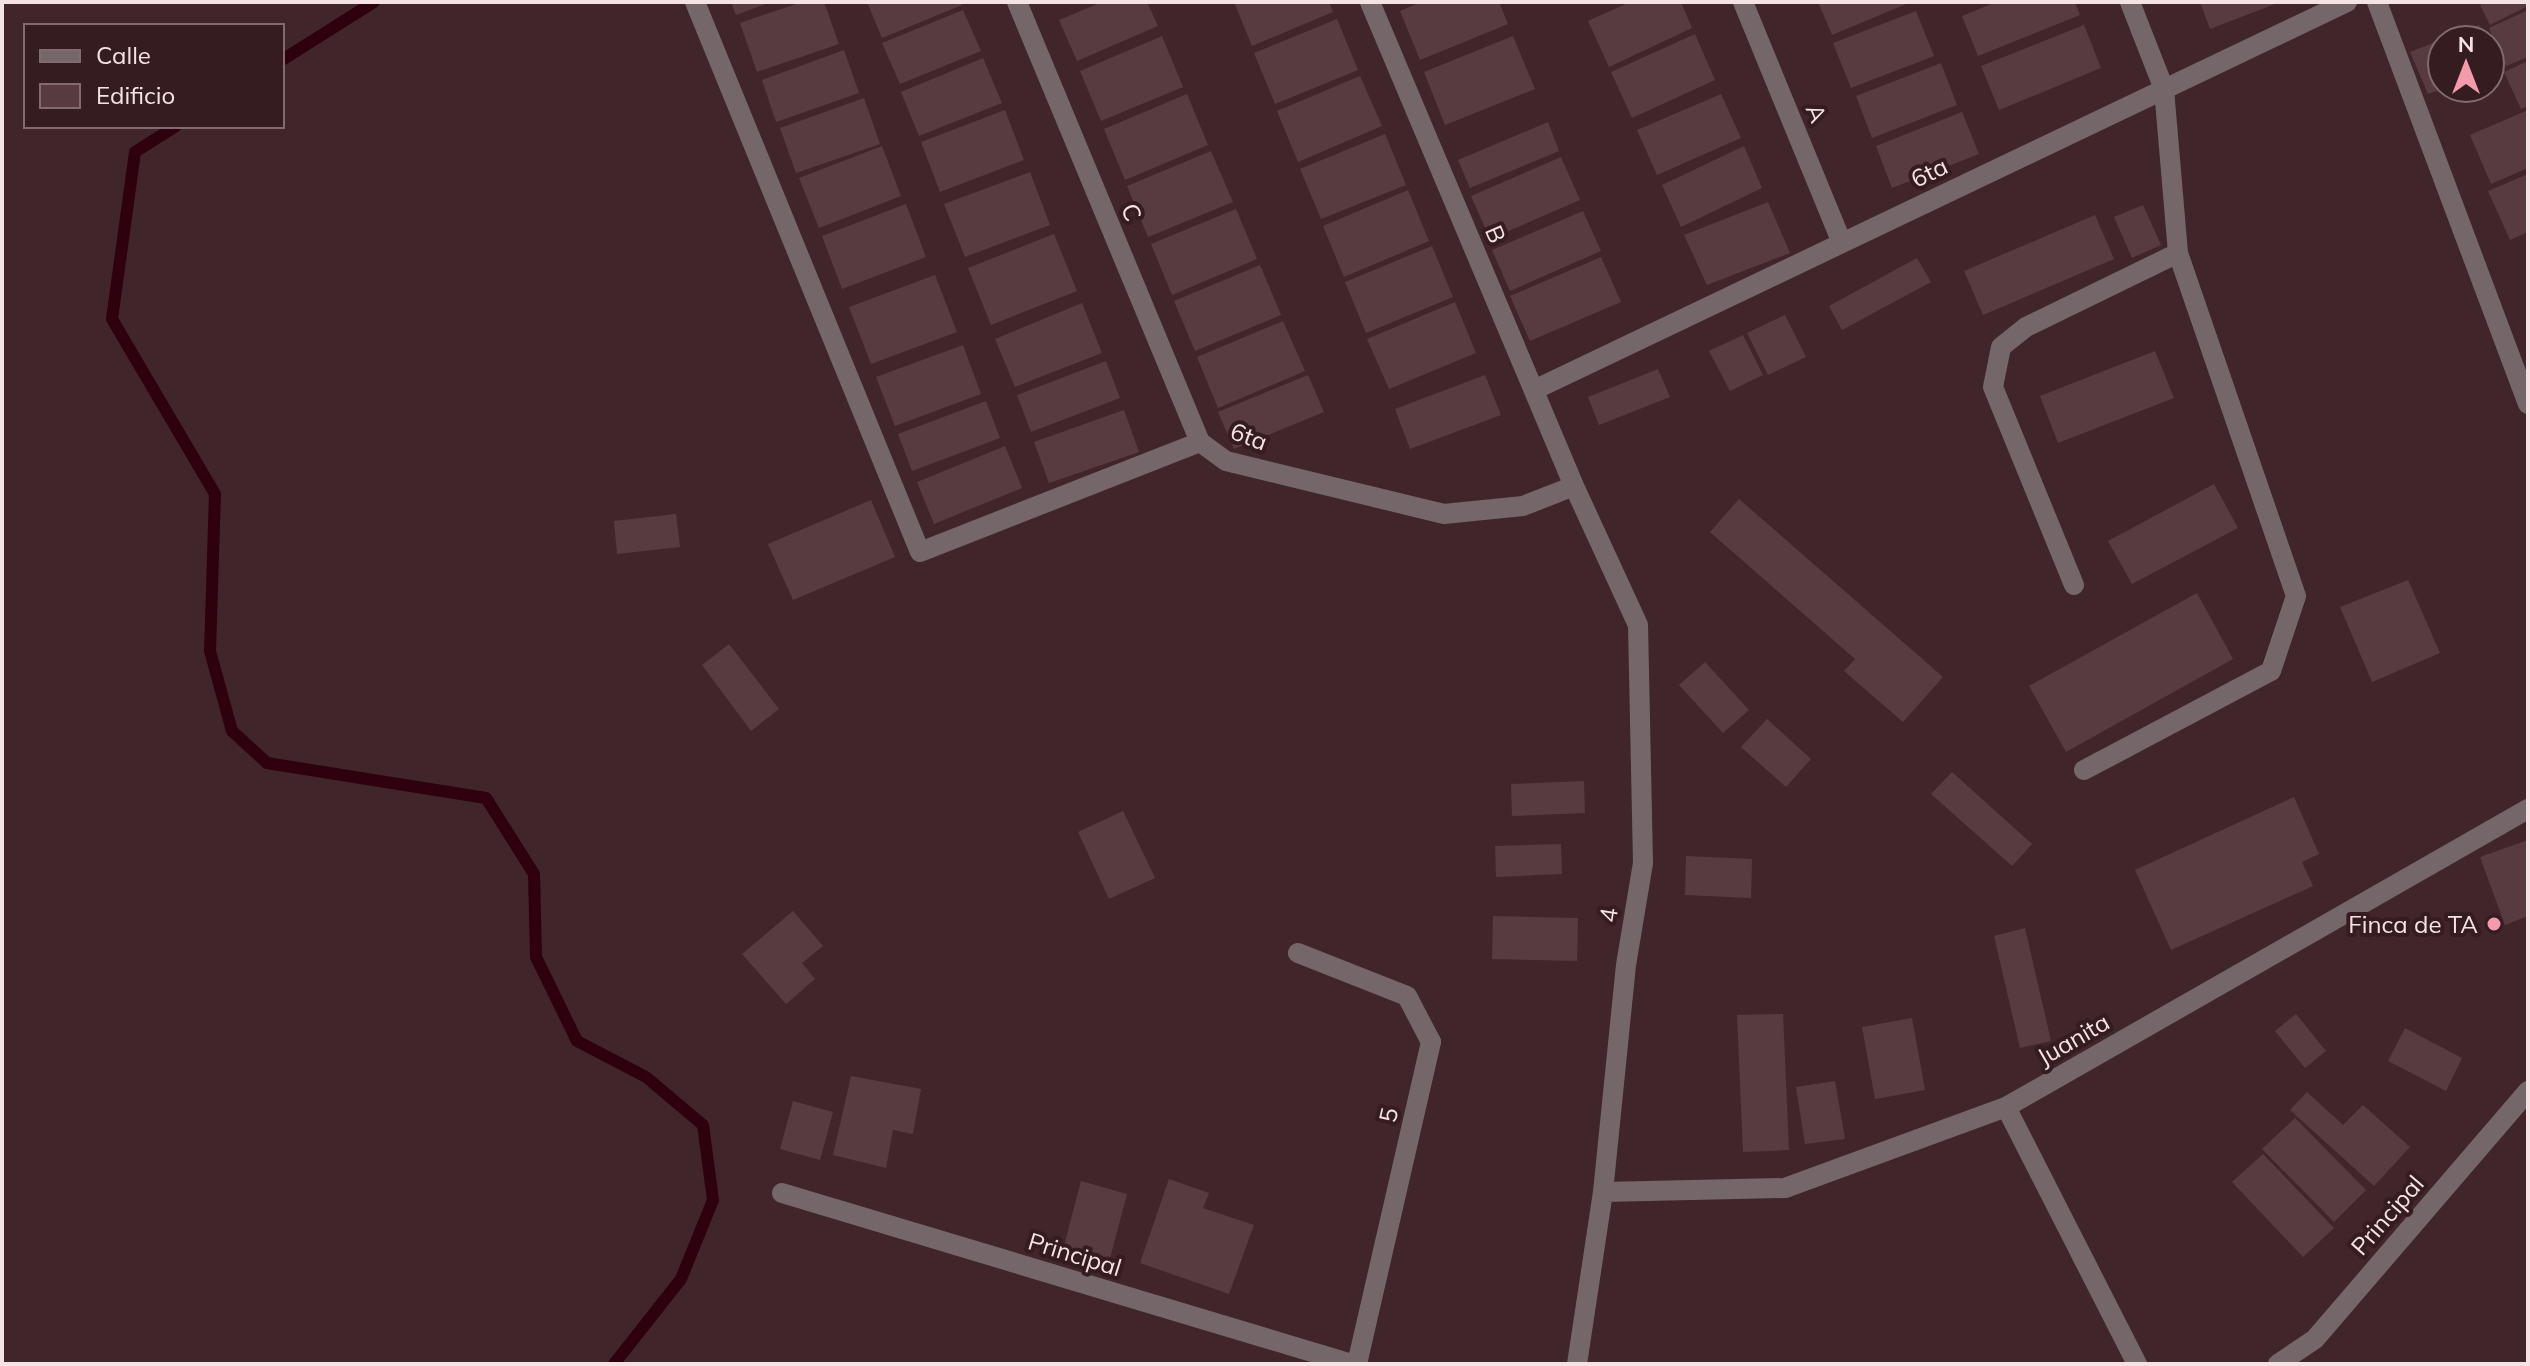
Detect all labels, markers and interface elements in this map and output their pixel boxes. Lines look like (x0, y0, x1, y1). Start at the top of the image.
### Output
legend (24, 24, 284, 128)
north arrow (2426, 24, 2506, 104)
text: N (2458, 30, 2474, 58)
text: Calle (96, 40, 151, 70)
text: Edificio (96, 80, 175, 110)
street label: A (1800, 99, 1834, 127)
street label: 6ta (1906, 150, 1952, 194)
street label: C (1115, 199, 1149, 225)
street label: B (1479, 221, 1513, 247)
street label: 6ta (1226, 416, 1272, 456)
street label: 4 (1592, 906, 1624, 924)
place label: Finca de TA (2348, 909, 2478, 939)
marker: Finca de TA (2485, 915, 2503, 933)
street label: Juanita (2031, 1006, 2115, 1072)
street label: 5 (1372, 1105, 1404, 1125)
street label: Principal (2344, 1169, 2430, 1261)
street label: Principal (1025, 1226, 1125, 1282)

